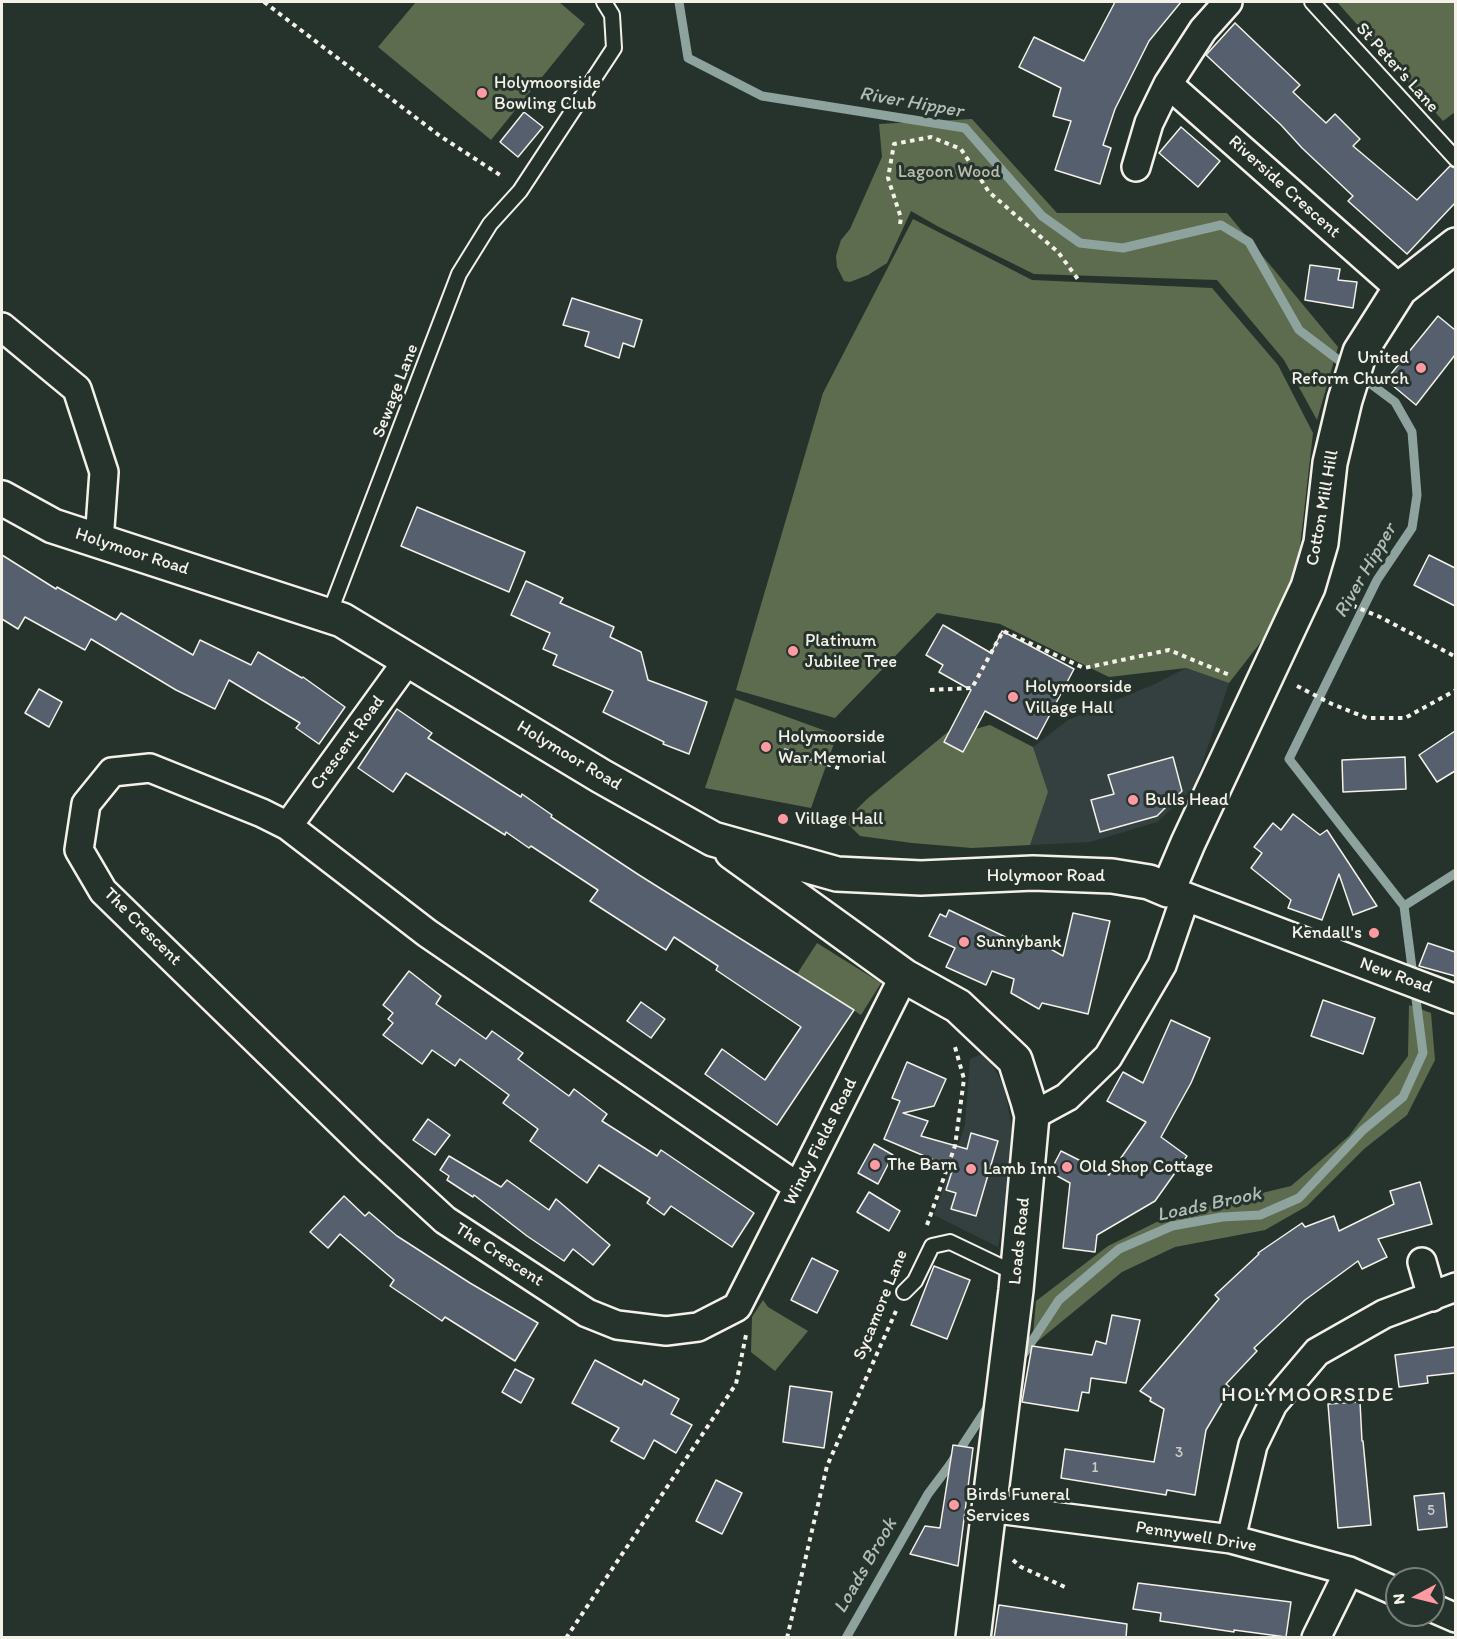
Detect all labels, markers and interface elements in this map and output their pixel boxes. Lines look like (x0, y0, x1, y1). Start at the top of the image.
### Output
street label: St Peter's Lane (1351, 18, 1443, 118)
place label: Holymoorside Bowling Club (494, 72, 601, 115)
water label: River Hipper (857, 82, 965, 124)
marker: Holymoorside Bowling Club (475, 86, 489, 100)
street label: Riverside Crescent (1224, 131, 1344, 243)
park label: Lagoon Wood (898, 161, 1000, 183)
street label: Sewage Lane (368, 341, 424, 441)
place label: United Reform Church (1292, 347, 1409, 389)
marker: United Reform Church (1414, 361, 1428, 375)
street label: Cotton Mill Hill (1302, 448, 1344, 568)
water label: River Hipper (1329, 520, 1403, 622)
street label: Holymoor Road (72, 523, 192, 581)
place label: Platinum Jubilee Tree (805, 630, 897, 672)
marker: Platinum Jubilee Tree (786, 644, 800, 658)
place label: Holymoorside Village Hall (1025, 676, 1132, 718)
marker: Holymoorside Village Hall (1006, 690, 1020, 704)
street label: Crescent Road (306, 691, 390, 795)
street label: Holymoor Road (513, 716, 625, 796)
place label: Holymoorside War Memorial (778, 726, 886, 768)
marker: Holymoorside War Memorial (759, 740, 773, 754)
place label: Bulls Head (1145, 789, 1229, 811)
marker: Bulls Head (1126, 793, 1140, 807)
place label: Village Hall (795, 808, 883, 830)
marker: Village Hall (776, 812, 790, 826)
street label: Holymoor Road (987, 865, 1105, 887)
street label: The Crescent (98, 883, 186, 971)
place label: Kendall's (1292, 922, 1362, 944)
marker: Kendall's (1367, 926, 1381, 940)
place label: Sunnybank (976, 931, 1061, 953)
marker: Sunnybank (957, 935, 971, 949)
street label: New Road (1357, 953, 1435, 999)
street label: Windy Fields Road (780, 1075, 862, 1209)
place label: The Barn (887, 1154, 957, 1176)
place label: Old Shop Cottage (1079, 1156, 1213, 1178)
marker: The Barn (868, 1158, 882, 1172)
place label: Lamb Inn (983, 1158, 1056, 1180)
marker: Old Shop Cottage (1060, 1160, 1074, 1174)
marker: Lamb Inn (964, 1162, 978, 1176)
water label: Loads Brook (1155, 1182, 1263, 1228)
street label: Loads Road (1005, 1196, 1035, 1286)
street label: The Crescent (451, 1218, 547, 1292)
street label: Sycamore Lane (849, 1247, 913, 1363)
district label: HOLYMOORSIDE (1220, 1383, 1396, 1409)
house number: 3 (1175, 1444, 1183, 1462)
house number: 1 (1092, 1459, 1098, 1477)
place label: Birds Funeral Services (966, 1484, 1070, 1526)
marker: Birds Funeral Services (947, 1498, 961, 1512)
house number: 5 (1427, 1502, 1435, 1520)
water label: Loads Brook (829, 1514, 903, 1618)
street label: Pennywell Drive (1134, 1517, 1258, 1557)
north arrow (1385, 1567, 1445, 1627)
text: N (1389, 1592, 1409, 1606)

